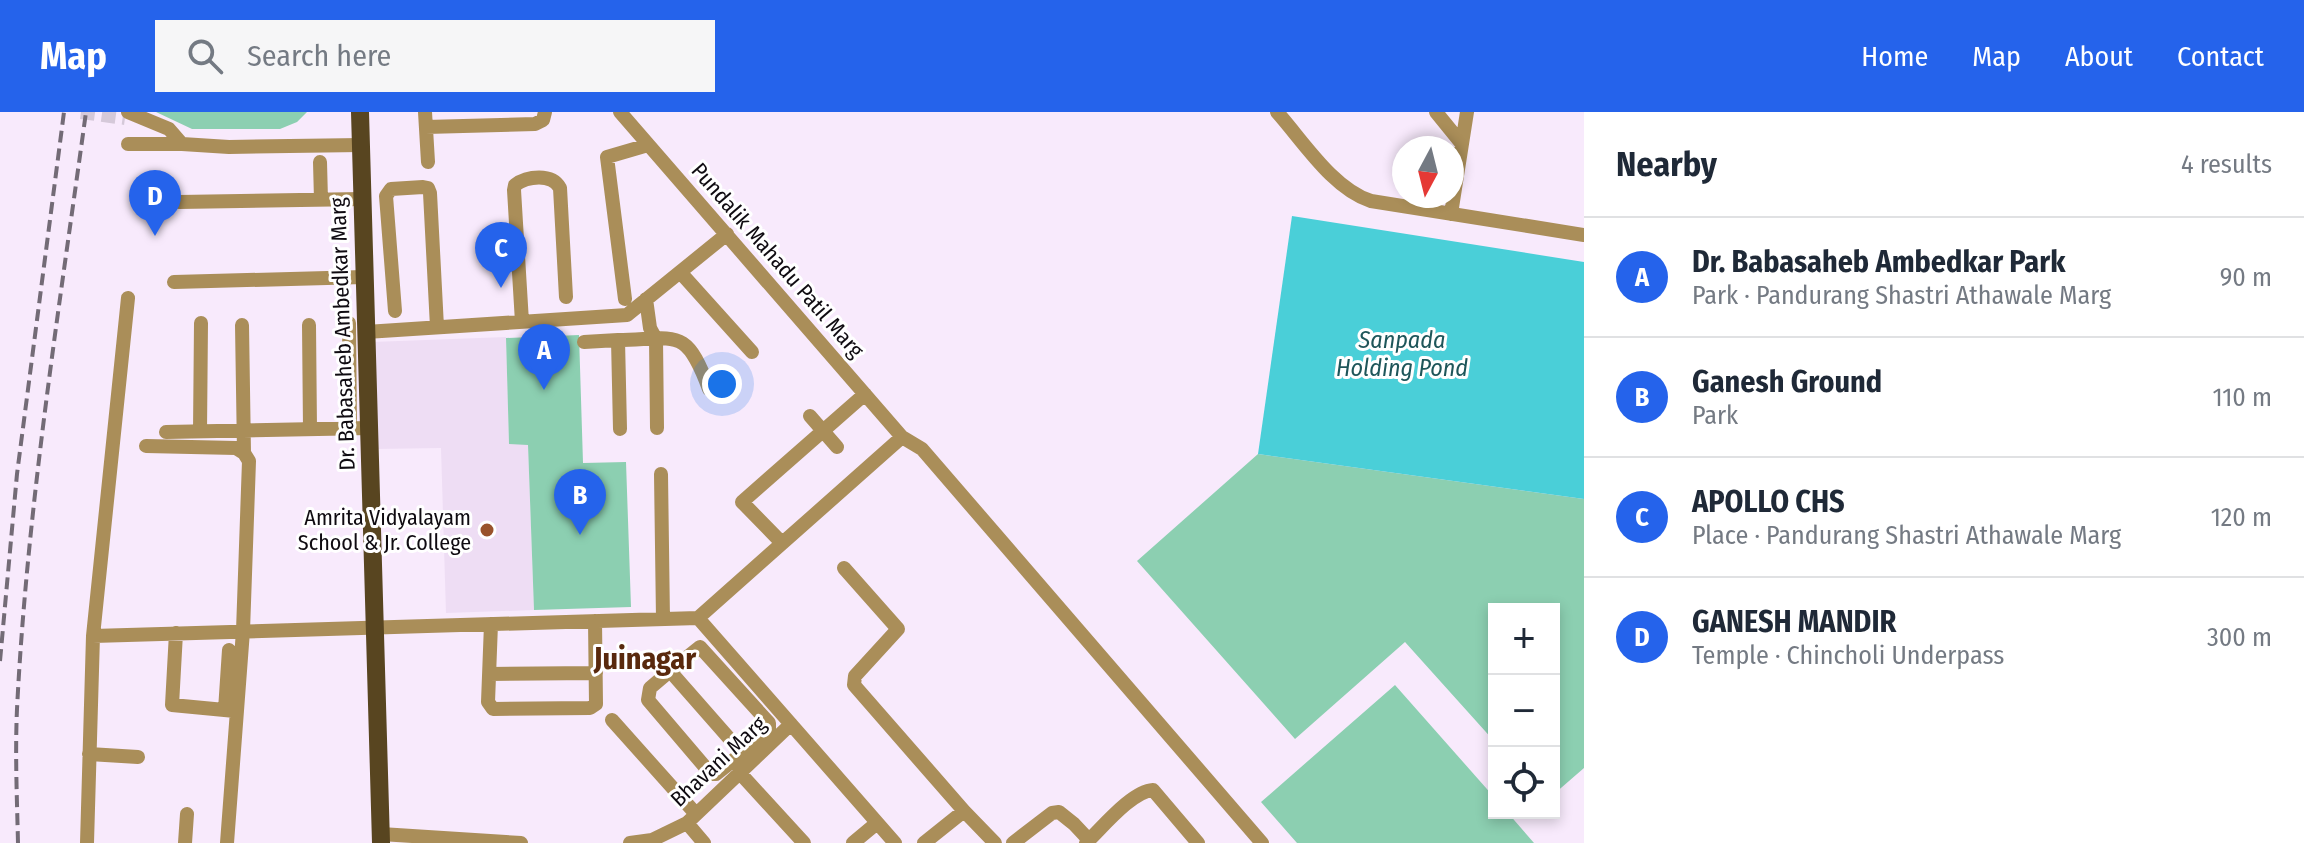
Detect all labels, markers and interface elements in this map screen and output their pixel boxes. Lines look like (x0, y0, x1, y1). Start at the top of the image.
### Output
search box (155, 20, 715, 92)
text: Map (40, 33, 107, 79)
icon: search (183, 34, 227, 78)
text: Search here (247, 38, 391, 74)
text: Home (1861, 40, 1928, 73)
text: Map (1972, 40, 2021, 73)
text: About (2065, 40, 2133, 73)
text: Contact (2177, 40, 2264, 73)
north arrow (1392, 136, 1464, 208)
text: Nearby (1616, 144, 1717, 185)
text: 4 results (2181, 149, 2272, 180)
street label: Pundalik Mahadu Patil Marg (686, 157, 870, 364)
pin: D (129, 170, 181, 236)
street label: Dr. Babasaheb Ambedkar Marg (324, 196, 361, 471)
pin: C (475, 222, 527, 288)
text: Dr. Babasaheb Ambedkar Park (1692, 244, 2065, 280)
text: A (1635, 262, 1649, 293)
text: 90 m (2220, 262, 2272, 293)
text: Park · Pandurang Shastri Athawale Marg (1692, 280, 2111, 311)
pin: A (518, 324, 570, 390)
water label: Sanpada Holding Pond (1336, 326, 1468, 382)
your location (702, 364, 742, 404)
text: Ganesh Ground (1692, 364, 1882, 400)
text: B (1635, 382, 1649, 413)
text: 110 m (2212, 382, 2272, 413)
text: Park (1692, 400, 1738, 431)
pin: B (554, 469, 606, 535)
text: APOLLO CHS (1692, 484, 1845, 520)
text: C (1635, 502, 1649, 533)
text: 120 m (2211, 502, 2272, 533)
place label: Amrita Vidyalayam School & Jr. College (298, 504, 471, 556)
text: Place · Pandurang Shastri Athawale Marg (1692, 520, 2121, 551)
marker: Amrita Vidyalayam School & Jr. College (478, 521, 496, 539)
map controls (1488, 603, 1560, 819)
button: + (1488, 603, 1560, 675)
text: GANESH MANDIR (1692, 604, 1896, 640)
text: D (1634, 622, 1650, 653)
text: 300 m (2207, 622, 2272, 653)
text: Temple · Chincholi Underpass (1692, 640, 2004, 671)
district label: Juinagar (593, 641, 697, 677)
button: − (1488, 675, 1560, 747)
street label: Bhavani Marg (665, 710, 772, 812)
button: locate (1488, 747, 1560, 819)

